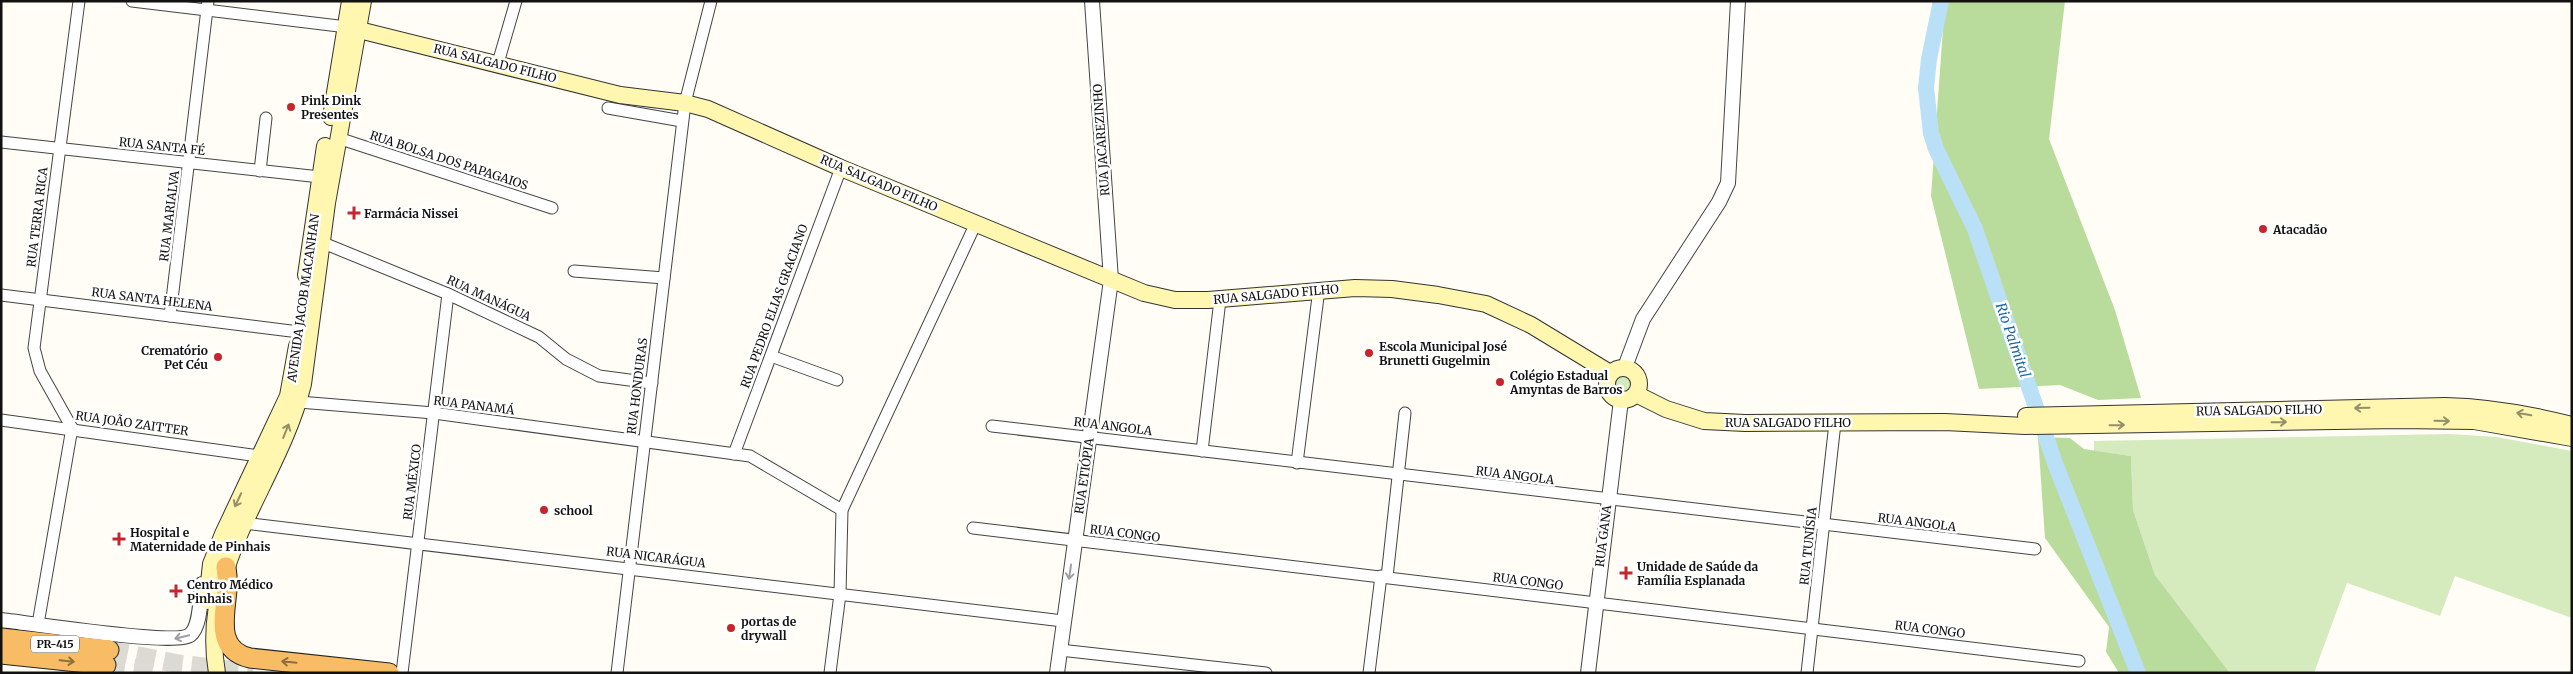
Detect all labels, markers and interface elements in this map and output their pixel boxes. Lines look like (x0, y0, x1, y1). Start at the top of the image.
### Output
street label: RUA SALGADO FILHO (432, 40, 558, 86)
street label: RUA JACAREZINHO (1090, 83, 1112, 196)
place label: Pink Dink Presentes (301, 93, 361, 122)
marker: Pink Dink Presentes (285, 101, 297, 113)
street label: RUA BOLSA DOS PAPAGAIOS (368, 127, 530, 193)
street label: RUA SANTA FÉ (118, 134, 206, 158)
street label: RUA SALGADO FILHO (818, 151, 940, 215)
street label: RUA TERRA RICA (23, 165, 51, 268)
street label: RUA MARIALVA (156, 169, 182, 262)
place label: Farmácia Nissei (364, 206, 458, 221)
marker: Farmácia Nissei (348, 207, 360, 219)
street label: AVENIDA JACOB MACANHAN (284, 212, 322, 384)
street label: RUA PEDRO ELIAS GRACIANO (737, 222, 811, 390)
place label: Atacadão (2272, 222, 2327, 237)
marker: Atacadão (2257, 223, 2269, 235)
street label: RUA MANÁGUA (444, 272, 534, 324)
street label: RUA SALGADO FILHO (1213, 281, 1340, 307)
street label: RUA SANTA HELENA (91, 284, 214, 314)
water label: Rio Palmital (1992, 300, 2034, 380)
street label: RUA HONDURAS (624, 337, 650, 435)
place label: Escola Municipal José Brunetti Gugelmin (1379, 339, 1507, 368)
place label: Crematório Pet Céu (141, 343, 208, 372)
marker: Escola Municipal José Brunetti Gugelmin (1363, 347, 1375, 359)
marker: Crematório Pet Céu (212, 351, 224, 363)
place label: Colégio Estadual Amyntas de Barros (1509, 368, 1623, 397)
marker: Colégio Estadual Amyntas de Barros (1494, 376, 1506, 388)
street label: RUA PANAMÁ (433, 393, 516, 417)
street label: RUA SALGADO FILHO (2196, 401, 2322, 419)
one-way arrow (2355, 403, 2371, 412)
street label: RUA JOÃO ZAITTER (74, 408, 190, 438)
one-way arrow (2517, 408, 2533, 418)
street label: RUA ANGOLA (1073, 414, 1154, 438)
street label: RUA SALGADO FILHO (1725, 415, 1851, 430)
one-way arrow (2434, 416, 2450, 426)
one-way arrow (2271, 418, 2287, 427)
one-way arrow (2108, 420, 2125, 430)
one-way arrow (282, 424, 292, 439)
street label: RUA ETIÓPIA (1071, 436, 1097, 515)
street label: RUA MÉXICO (400, 443, 424, 521)
street label: RUA ANGOLA (1475, 463, 1556, 487)
one-way arrow (233, 492, 242, 507)
place label: school (554, 503, 593, 518)
marker: school (538, 504, 550, 516)
street label: RUA GANA (1592, 504, 1614, 568)
street label: RUA TUNÍSIA (1796, 506, 1820, 586)
street label: RUA ANGOLA (1877, 510, 1958, 534)
street label: RUA CONGO (1089, 521, 1161, 545)
place label: Hospital e Maternidade de Pinhais (130, 525, 270, 554)
marker: Hospital e Maternidade de Pinhais (112, 532, 126, 546)
street label: RUA NICARÁGUA (605, 543, 707, 571)
place label: Unidade de Saúde da Família Esplanada (1637, 559, 1758, 588)
one-way arrow (1065, 564, 1075, 580)
marker: Unidade de Saúde da Família Esplanada (1619, 566, 1633, 580)
street label: RUA CONGO (1492, 569, 1564, 593)
place label: Centro Médico Pinhais (187, 577, 273, 606)
marker: Centro Médico Pinhais (169, 584, 183, 598)
place label: portas de drywall (741, 614, 797, 643)
street label: RUA CONGO (1894, 617, 1966, 641)
marker: portas de drywall (725, 622, 737, 634)
one-way arrow (174, 633, 190, 642)
road number: PR-415 (31, 636, 79, 652)
one-way arrow (59, 656, 75, 666)
one-way arrow (281, 657, 297, 667)

